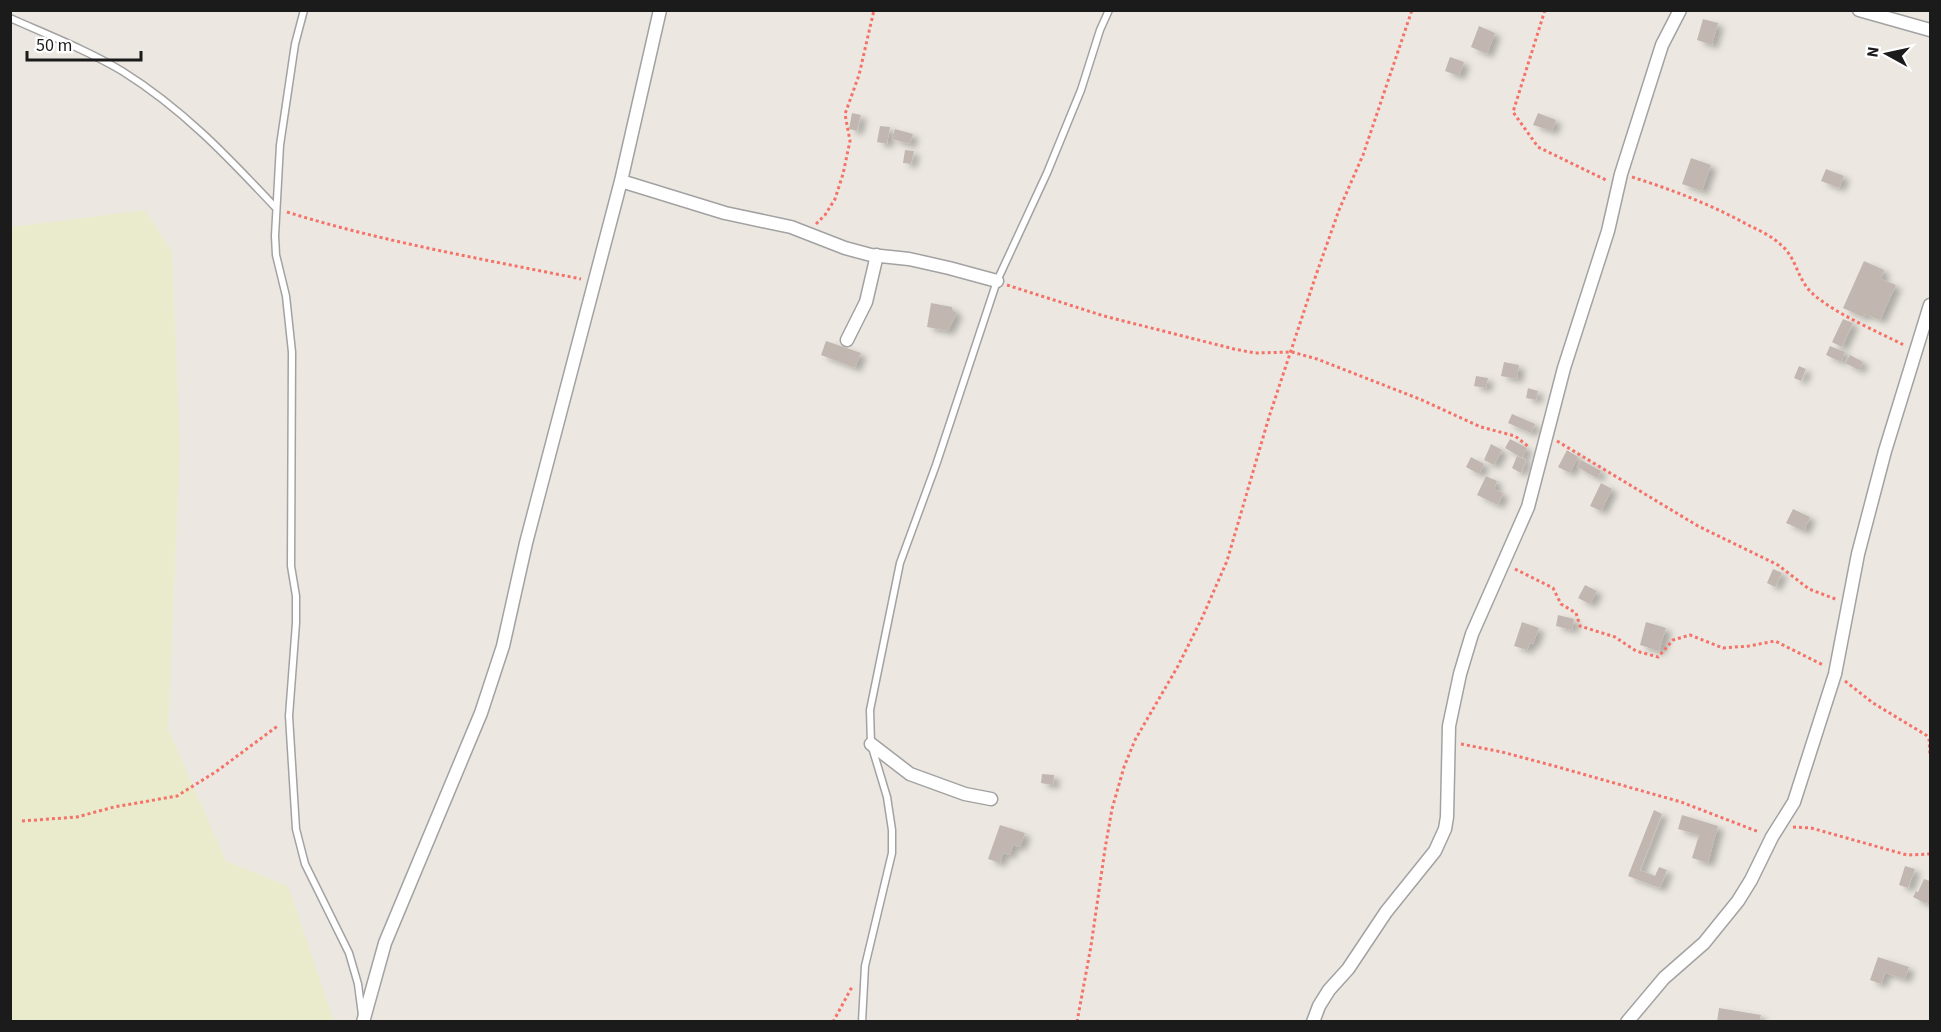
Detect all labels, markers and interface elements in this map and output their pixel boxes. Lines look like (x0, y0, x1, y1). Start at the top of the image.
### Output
scale bar (27, 24, 141, 62)
north arrow (1857, 24, 1917, 84)
text: 50 m (36, 33, 72, 58)
text: N (1862, 45, 1885, 59)

